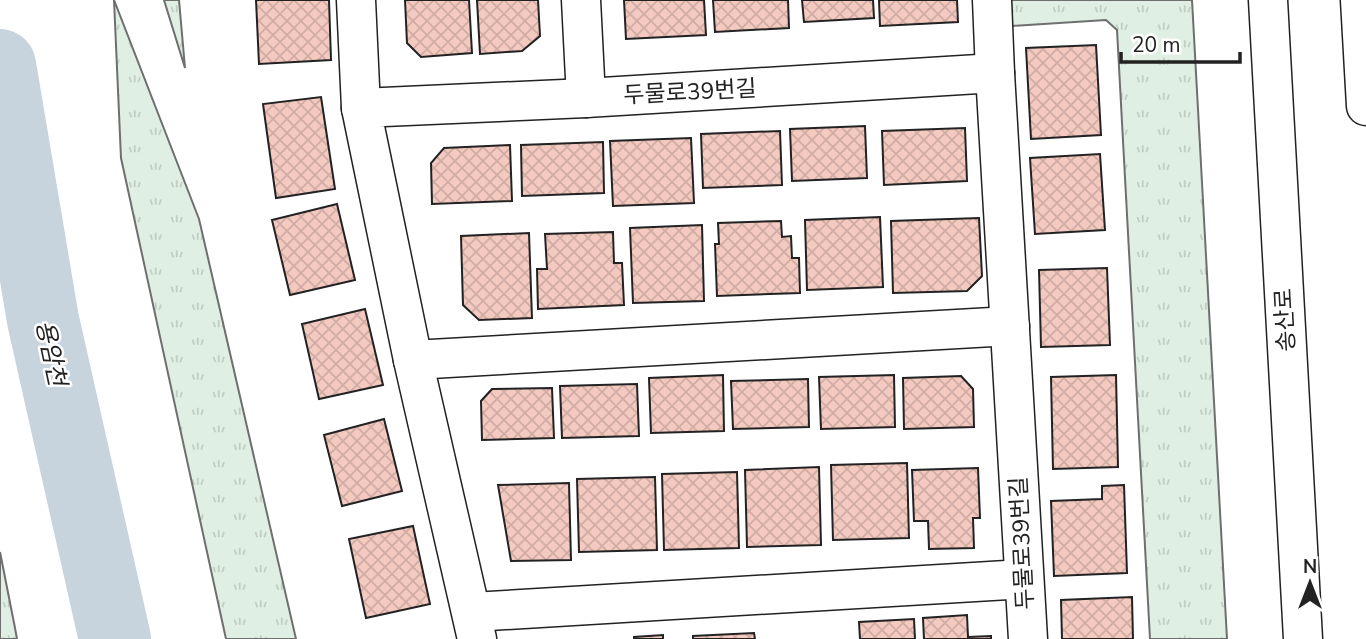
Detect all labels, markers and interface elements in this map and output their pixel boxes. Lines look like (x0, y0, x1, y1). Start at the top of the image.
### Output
scale bar (1121, 21, 1240, 65)
text: 20 m (1132, 31, 1181, 59)
street label: 두물로39번길 (623, 73, 757, 111)
street label: 송산로 (1268, 287, 1302, 353)
water label: 용암천 (28, 317, 74, 392)
street label: 두물로39번길 (1003, 476, 1041, 610)
north arrow (1275, 548, 1345, 618)
text: N (1303, 554, 1317, 580)

